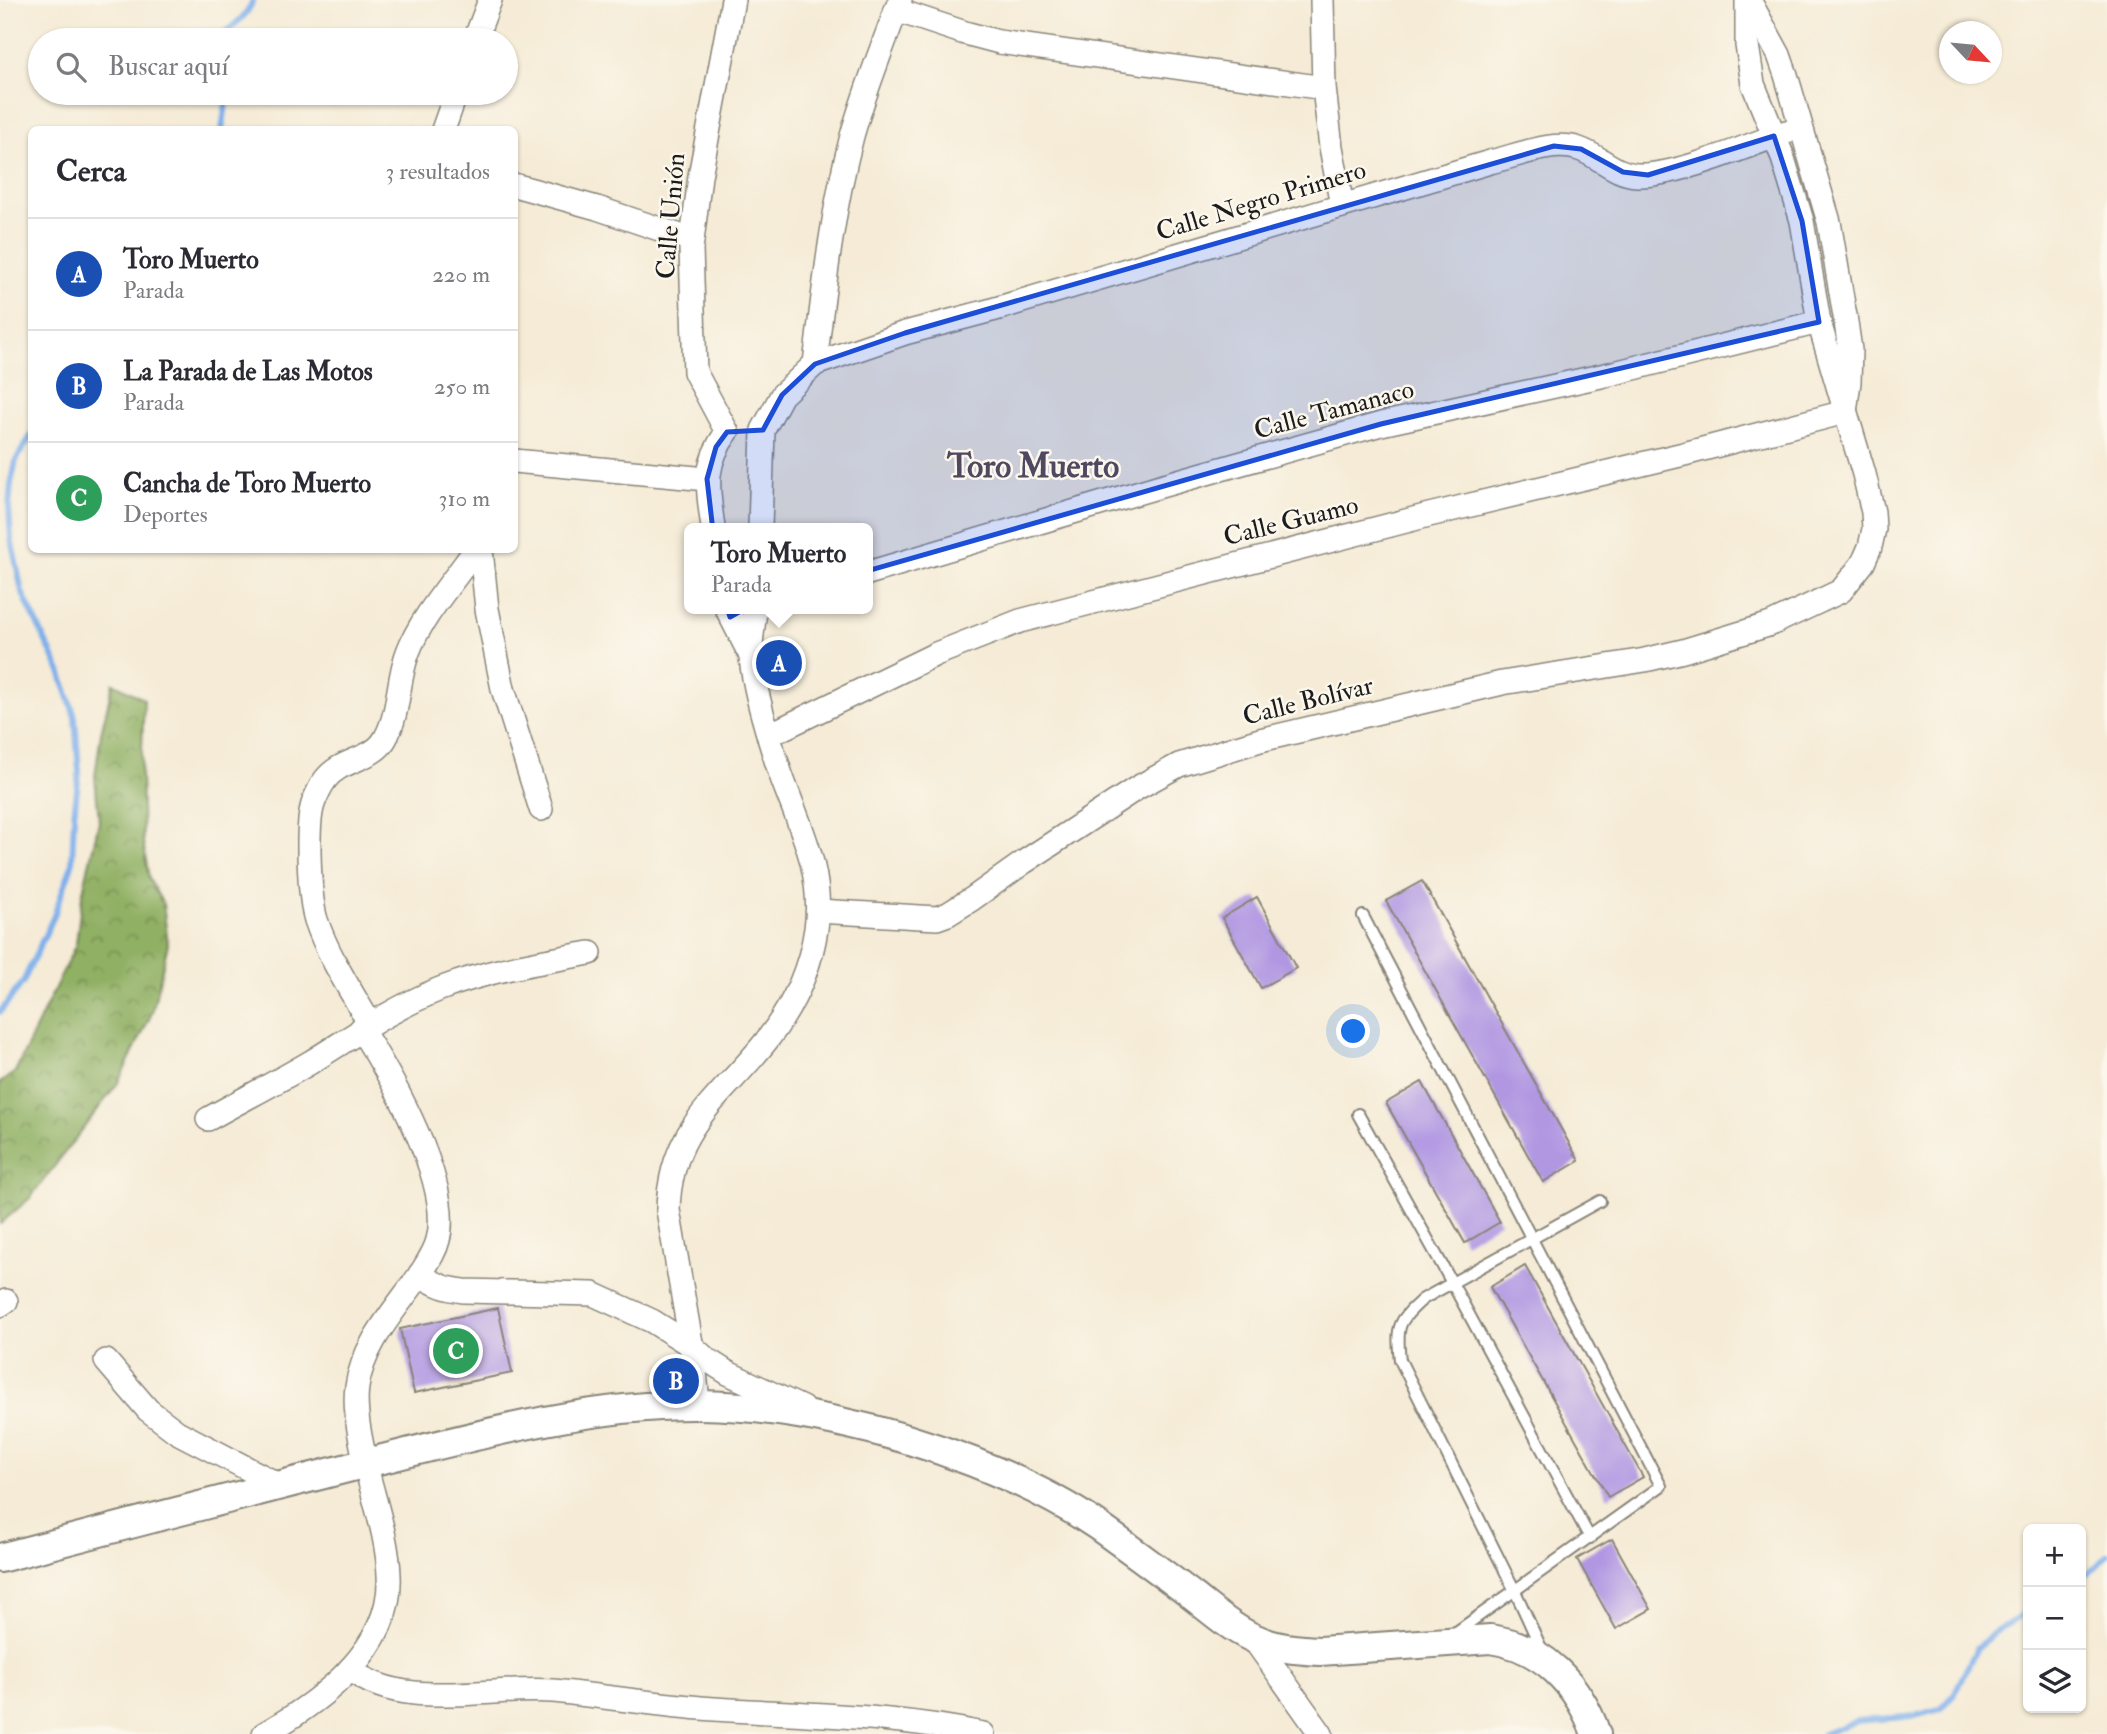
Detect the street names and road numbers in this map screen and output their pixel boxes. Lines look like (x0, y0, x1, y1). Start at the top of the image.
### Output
street label: Calle Unión (650, 152, 692, 280)
street label: Calle Negro Primero (1152, 154, 1370, 248)
street label: Calle Tamanaco (1251, 373, 1417, 447)
street label: Calle Guamo (1220, 489, 1362, 553)
street label: Calle Bolívar (1239, 669, 1377, 733)

